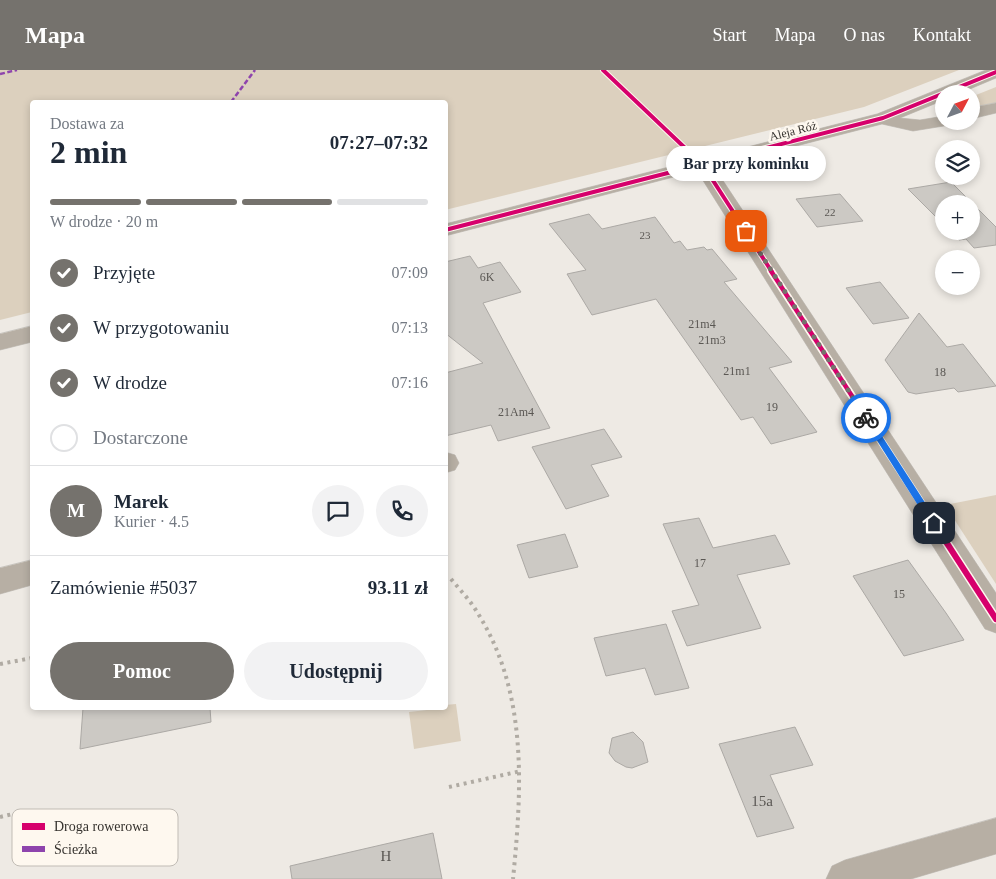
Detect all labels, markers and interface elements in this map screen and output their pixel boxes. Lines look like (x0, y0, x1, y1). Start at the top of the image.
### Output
text: Mapa (25, 22, 85, 48)
text: Start (713, 25, 747, 45)
text: Mapa (775, 25, 816, 45)
text: O nas (844, 25, 885, 45)
text: Kontakt (913, 25, 971, 45)
north arrow (935, 85, 980, 130)
map controls (935, 85, 980, 295)
text: Dostawa za (50, 115, 124, 132)
street label: Aleja Róż (768, 118, 818, 144)
text: 07:27–07:32 (330, 132, 428, 153)
text: 2 min (50, 134, 127, 170)
button: layers (935, 140, 980, 185)
callout: Bar przy kominku (666, 146, 826, 181)
text: Bar przy kominku (683, 155, 809, 172)
button: + (935, 195, 980, 240)
house number: 22 (825, 206, 836, 218)
pin (725, 210, 767, 252)
text: W drodze · 20 m (50, 213, 158, 230)
icon: bag (732, 217, 760, 245)
house number: 23 (640, 229, 651, 241)
button: − (935, 250, 980, 295)
icon: check (50, 259, 78, 287)
text: Przyjęte (93, 262, 155, 283)
text: 07:09 (392, 264, 428, 281)
house number: 6K (480, 270, 495, 284)
icon: check (50, 314, 78, 342)
text: W przygotowaniu (93, 317, 229, 338)
house number: 21m4 (688, 317, 716, 331)
text: 07:13 (392, 319, 428, 336)
house number: 21m3 (698, 333, 726, 347)
house number: 21m1 (723, 364, 751, 378)
house number: 18 (934, 365, 946, 379)
icon: check (50, 369, 78, 397)
text: W drodze (93, 372, 167, 393)
text: 07:16 (392, 374, 428, 391)
courier (841, 393, 891, 443)
house number: 19 (766, 400, 778, 414)
icon: bike (852, 404, 880, 432)
house number: 21Am4 (498, 405, 534, 419)
text: Dostarczone (93, 427, 188, 448)
button: chat (312, 485, 364, 537)
button: phone (376, 485, 428, 537)
text: Marek (114, 491, 169, 512)
text: M (67, 500, 85, 521)
pin (913, 502, 955, 544)
icon: home (920, 509, 948, 537)
text: Kurier · 4.5 (114, 513, 189, 530)
house number: 17 (694, 556, 706, 570)
text: Zamówienie #5037 (50, 577, 197, 598)
text: 93.11 zł (368, 577, 428, 598)
house number: 15 (893, 587, 905, 601)
button: Pomoc (50, 642, 234, 700)
button: Udostępnij (244, 642, 428, 700)
house number: 15a (751, 793, 773, 809)
legend (12, 809, 178, 866)
text: Droga rowerowa (54, 819, 149, 834)
text: Ścieżka (54, 841, 98, 857)
house number: H (381, 848, 392, 864)

